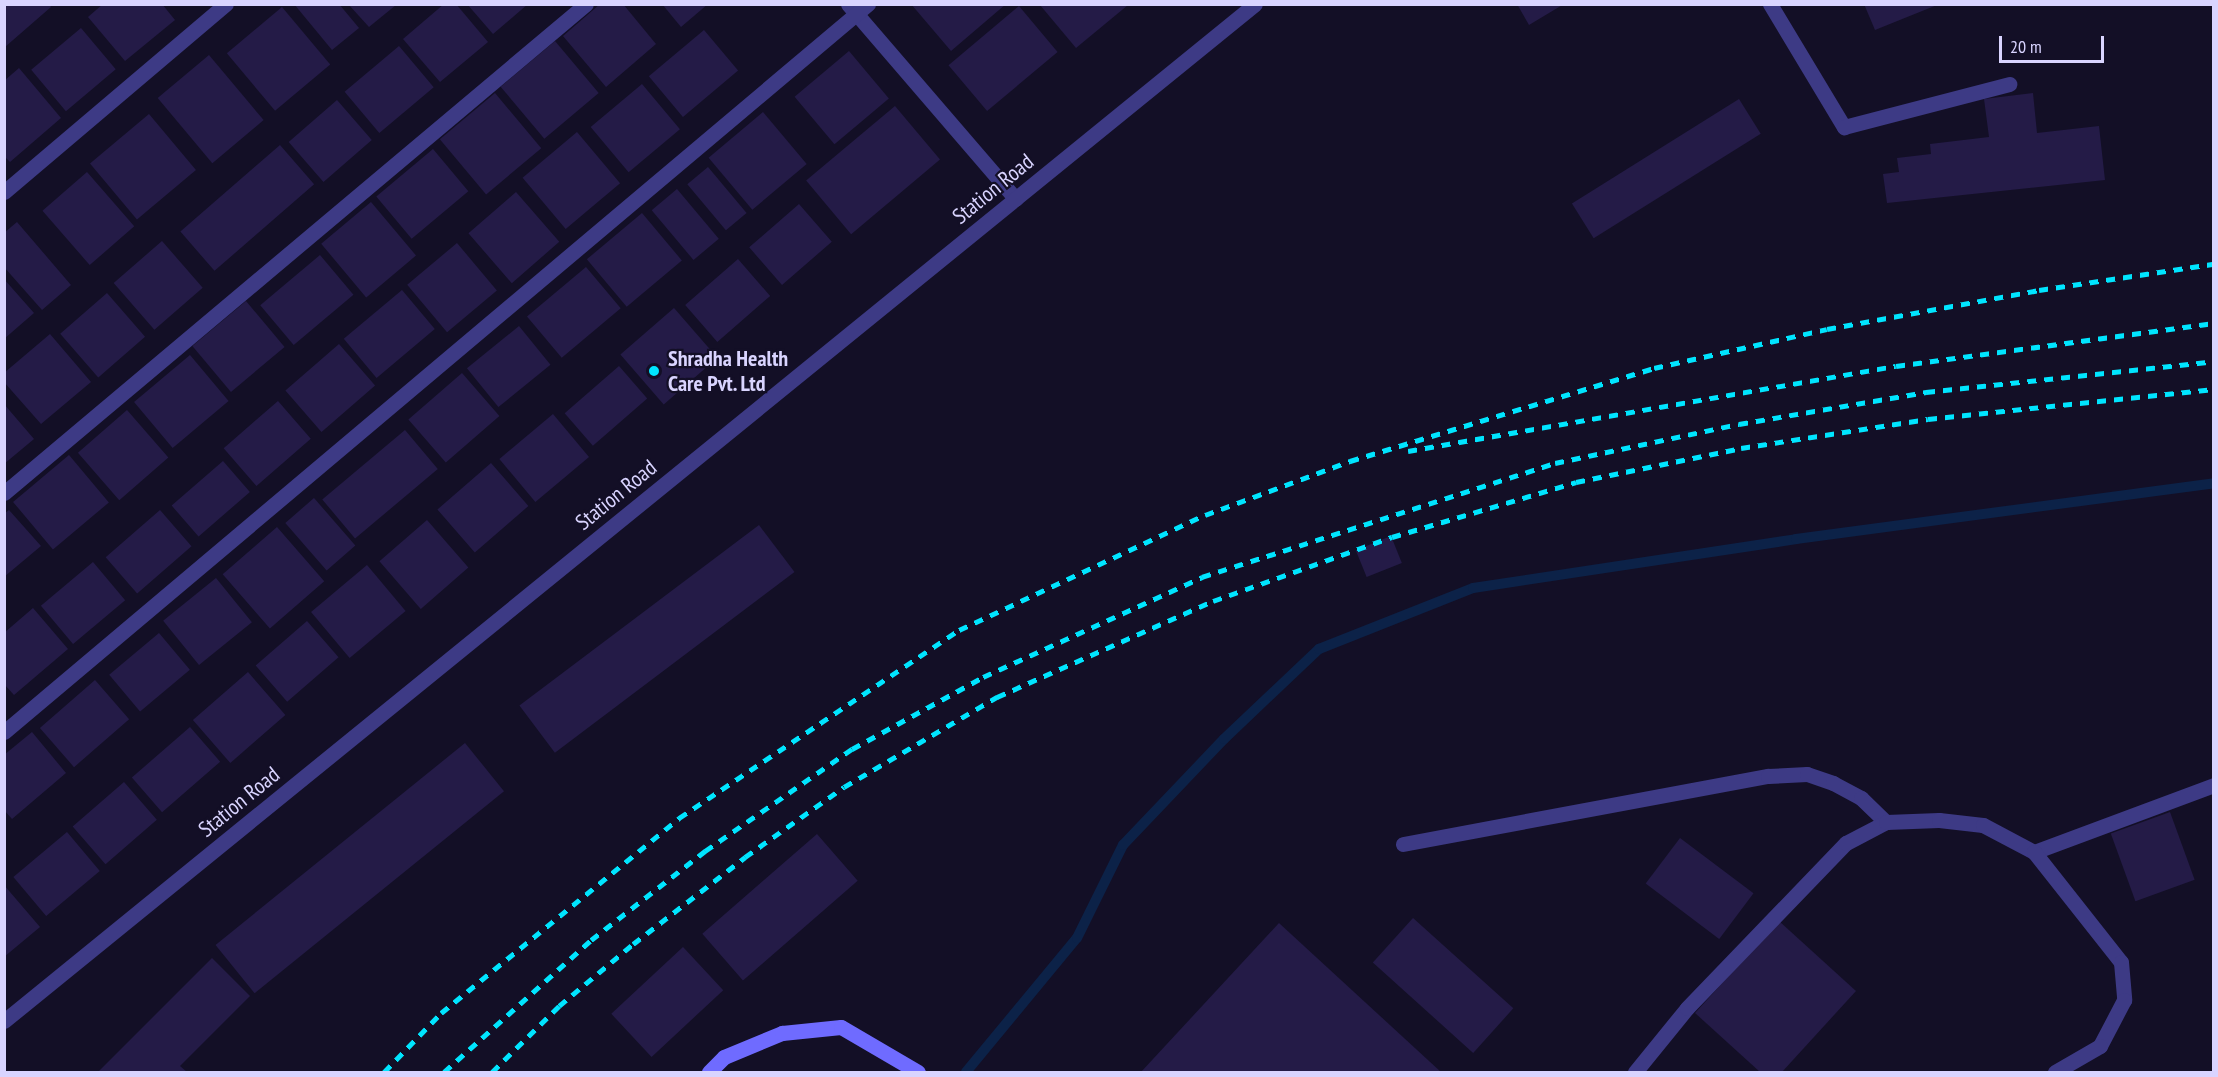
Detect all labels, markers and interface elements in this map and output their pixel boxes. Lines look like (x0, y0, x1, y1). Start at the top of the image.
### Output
scale bar (2002, 24, 2107, 62)
text: 20 m (2010, 35, 2042, 58)
street label: Station Road (947, 148, 1039, 230)
place label: Shradha Health Care Pvt. Ltd (668, 345, 788, 396)
marker: Shradha Health Care Pvt. Ltd (645, 362, 663, 380)
street label: Station Road (570, 454, 662, 536)
street label: Station Road (193, 761, 285, 843)

